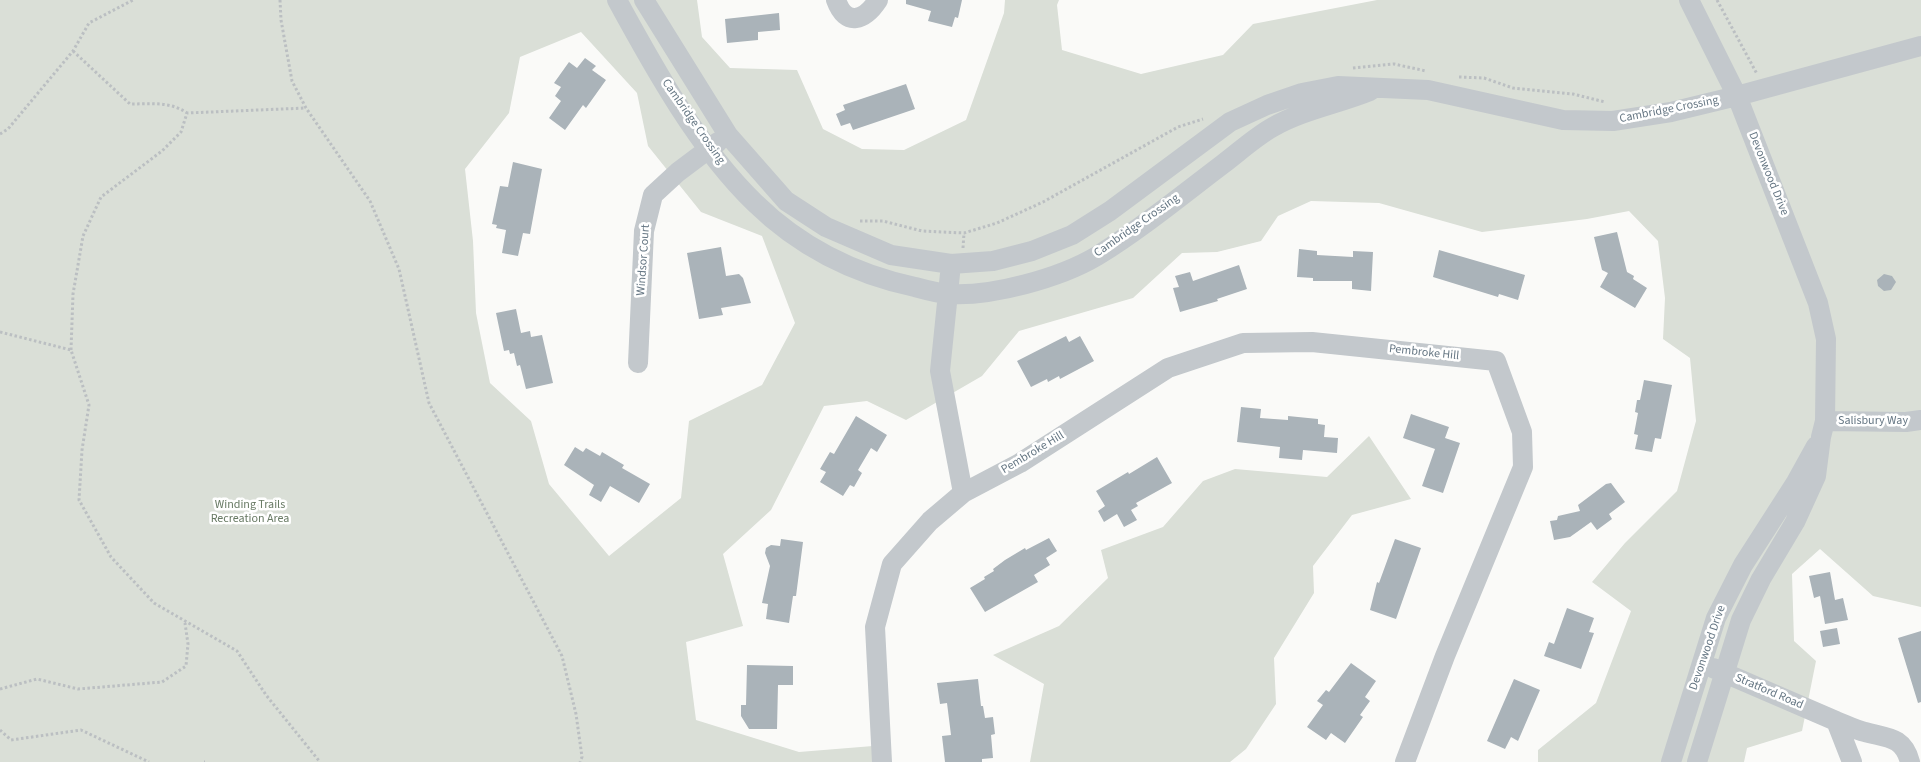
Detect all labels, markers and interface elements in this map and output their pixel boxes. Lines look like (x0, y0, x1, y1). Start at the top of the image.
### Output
street label: Cambridge Crossing (658, 77, 728, 167)
street label: Cambridge Crossing (1618, 93, 1720, 127)
street label: Devonwood Drive (1745, 130, 1791, 218)
street label: Cambridge Crossing (1092, 191, 1182, 261)
street label: Windsor Court (634, 224, 654, 296)
street label: Pembroke Hill (1388, 342, 1460, 364)
street label: Salisbury Way (1838, 414, 1908, 428)
street label: Pembroke Hill (999, 429, 1067, 477)
park label: Winding Trails Recreation Area (211, 498, 289, 526)
street label: Devonwood Drive (1687, 604, 1729, 692)
street label: Stratford Road (1733, 671, 1805, 713)

